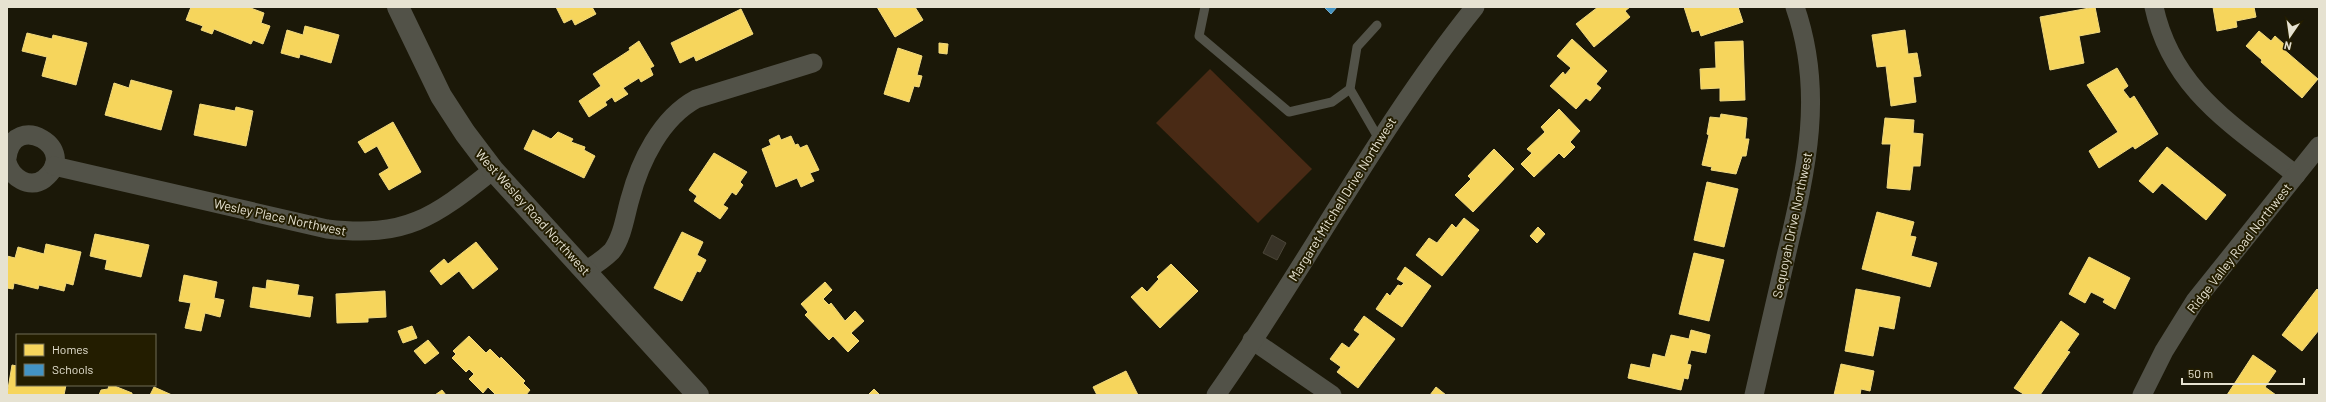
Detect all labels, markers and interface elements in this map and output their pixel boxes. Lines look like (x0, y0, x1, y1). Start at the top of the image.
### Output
north arrow (2270, 16, 2310, 56)
text: N (2283, 39, 2293, 53)
street label: Margaret Mitchell Drive Northwest (1285, 114, 1399, 284)
street label: West Wesley Road Northwest (472, 146, 594, 278)
street label: Sequoyah Drive Northwest (1769, 151, 1815, 299)
street label: Ridge Valley Road Northwest (2183, 180, 2295, 316)
street label: Wesley Place Northwest (212, 195, 348, 239)
legend (16, 334, 156, 386)
text: Homes (52, 342, 89, 356)
scale bar (2182, 360, 2304, 386)
text: Schools (52, 362, 93, 376)
text: 50 m (2188, 366, 2213, 380)

